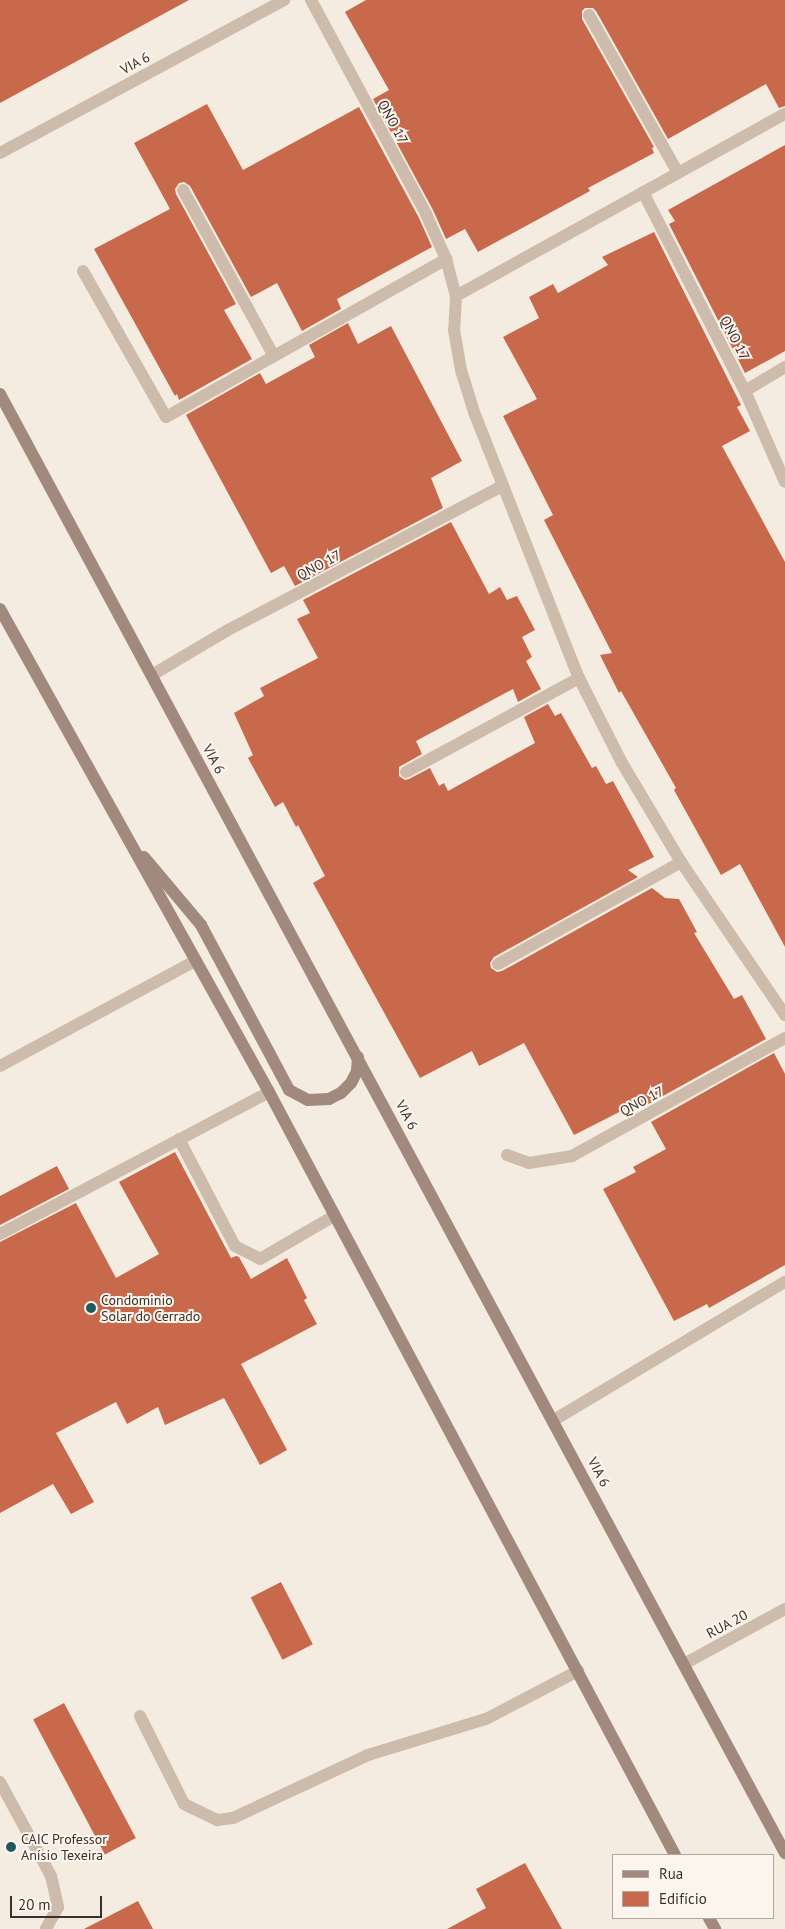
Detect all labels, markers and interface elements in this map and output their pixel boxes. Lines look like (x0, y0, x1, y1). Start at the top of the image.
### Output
street label: VIA 6 (117, 48, 153, 78)
street label: QNO 17 (374, 97, 412, 147)
street label: QNO 17 (717, 313, 753, 363)
street label: QNO 17 (294, 546, 344, 584)
street label: VIA 6 (199, 741, 229, 777)
street label: QNO 17 (617, 1082, 667, 1120)
street label: VIA 6 (392, 1097, 422, 1133)
place label: Condominio Solar do Cerrado (101, 1292, 200, 1324)
marker: Condominio Solar do Cerrado (85, 1302, 97, 1314)
street label: VIA 6 (584, 1454, 614, 1490)
street label: RUA 20 (703, 1606, 751, 1642)
place label: CAIC Professor Anísio Texeira (21, 1831, 108, 1864)
marker: CAIC Professor Anísio Texeira (5, 1841, 17, 1853)
legend (612, 1854, 775, 1919)
text: Rua (659, 1864, 683, 1883)
scale bar (12, 1886, 105, 1918)
text: Edifício (659, 1889, 707, 1908)
text: 20 m (18, 1895, 51, 1914)

